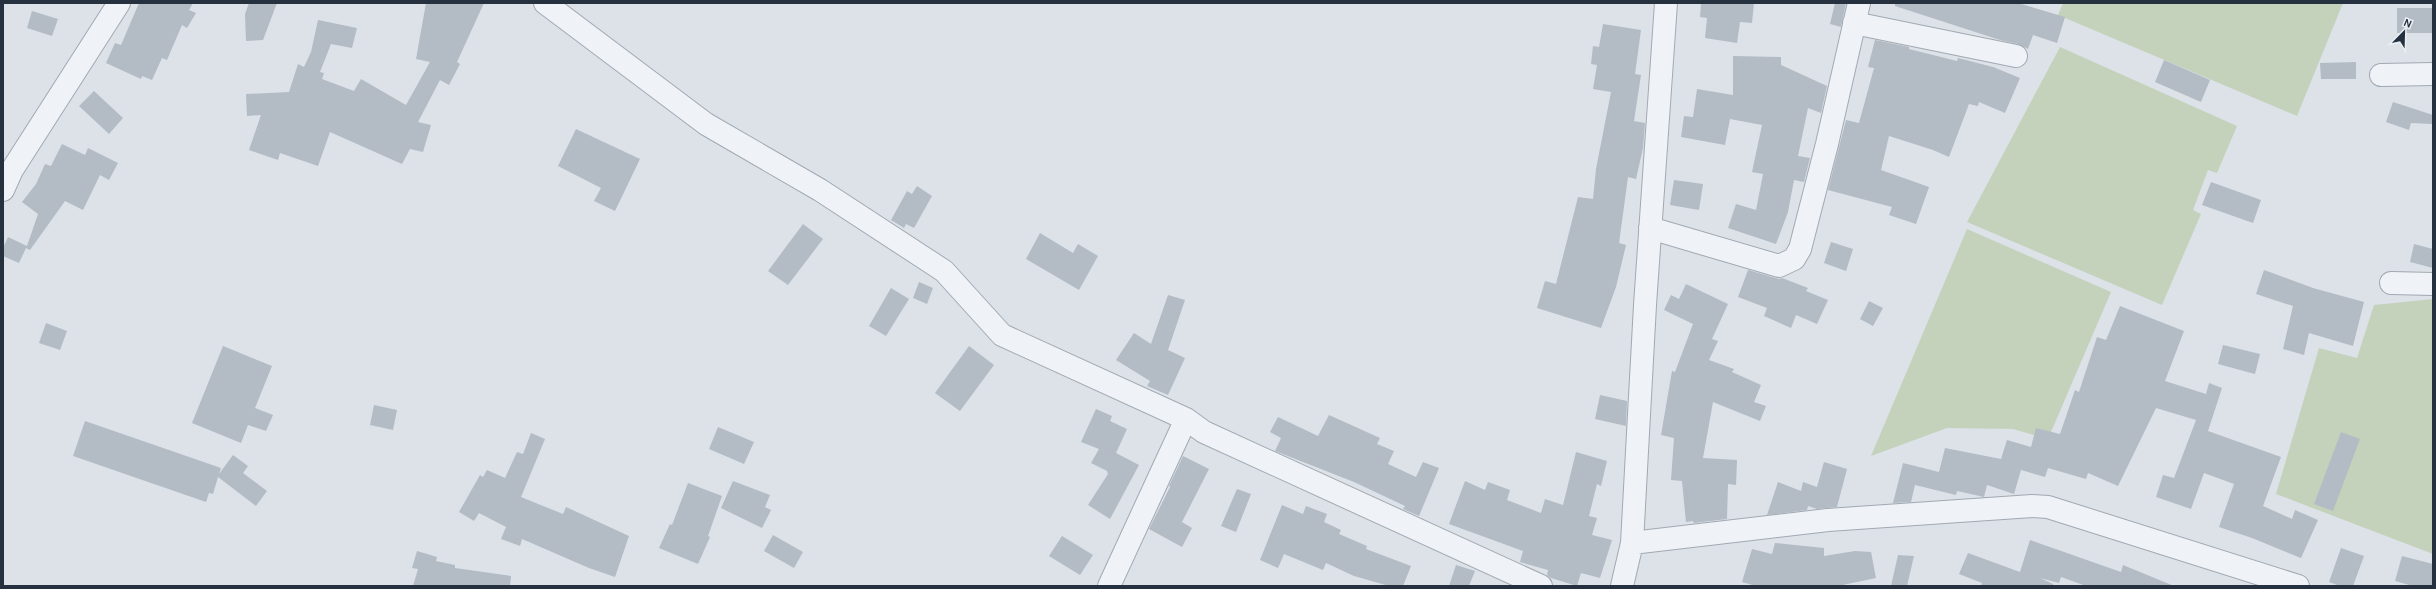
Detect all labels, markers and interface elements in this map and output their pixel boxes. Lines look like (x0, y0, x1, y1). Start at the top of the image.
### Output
north arrow (2384, 12, 2424, 52)
text: N (2402, 16, 2414, 31)

